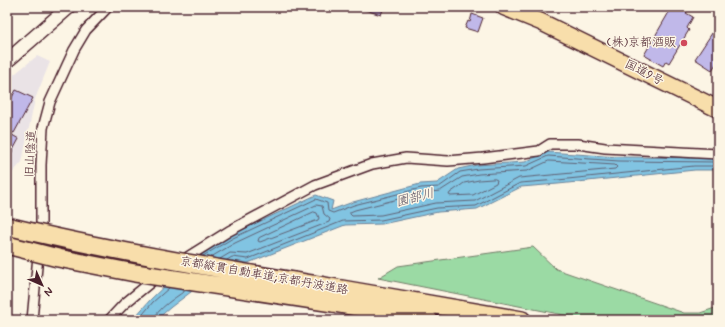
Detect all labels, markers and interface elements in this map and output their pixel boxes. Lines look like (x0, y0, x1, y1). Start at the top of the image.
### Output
place label: (株)京都酒販 (607, 35, 676, 51)
marker: (株)京都酒販 (679, 38, 689, 48)
street label: 国道9号 (622, 56, 666, 90)
street label: 旧山陰道 (22, 130, 40, 178)
water label: 園部川 (394, 185, 436, 211)
street label: 京都縦貫自動車道;京都丹波道路 (179, 253, 349, 299)
north arrow (22, 265, 62, 305)
text: N (41, 284, 56, 299)

